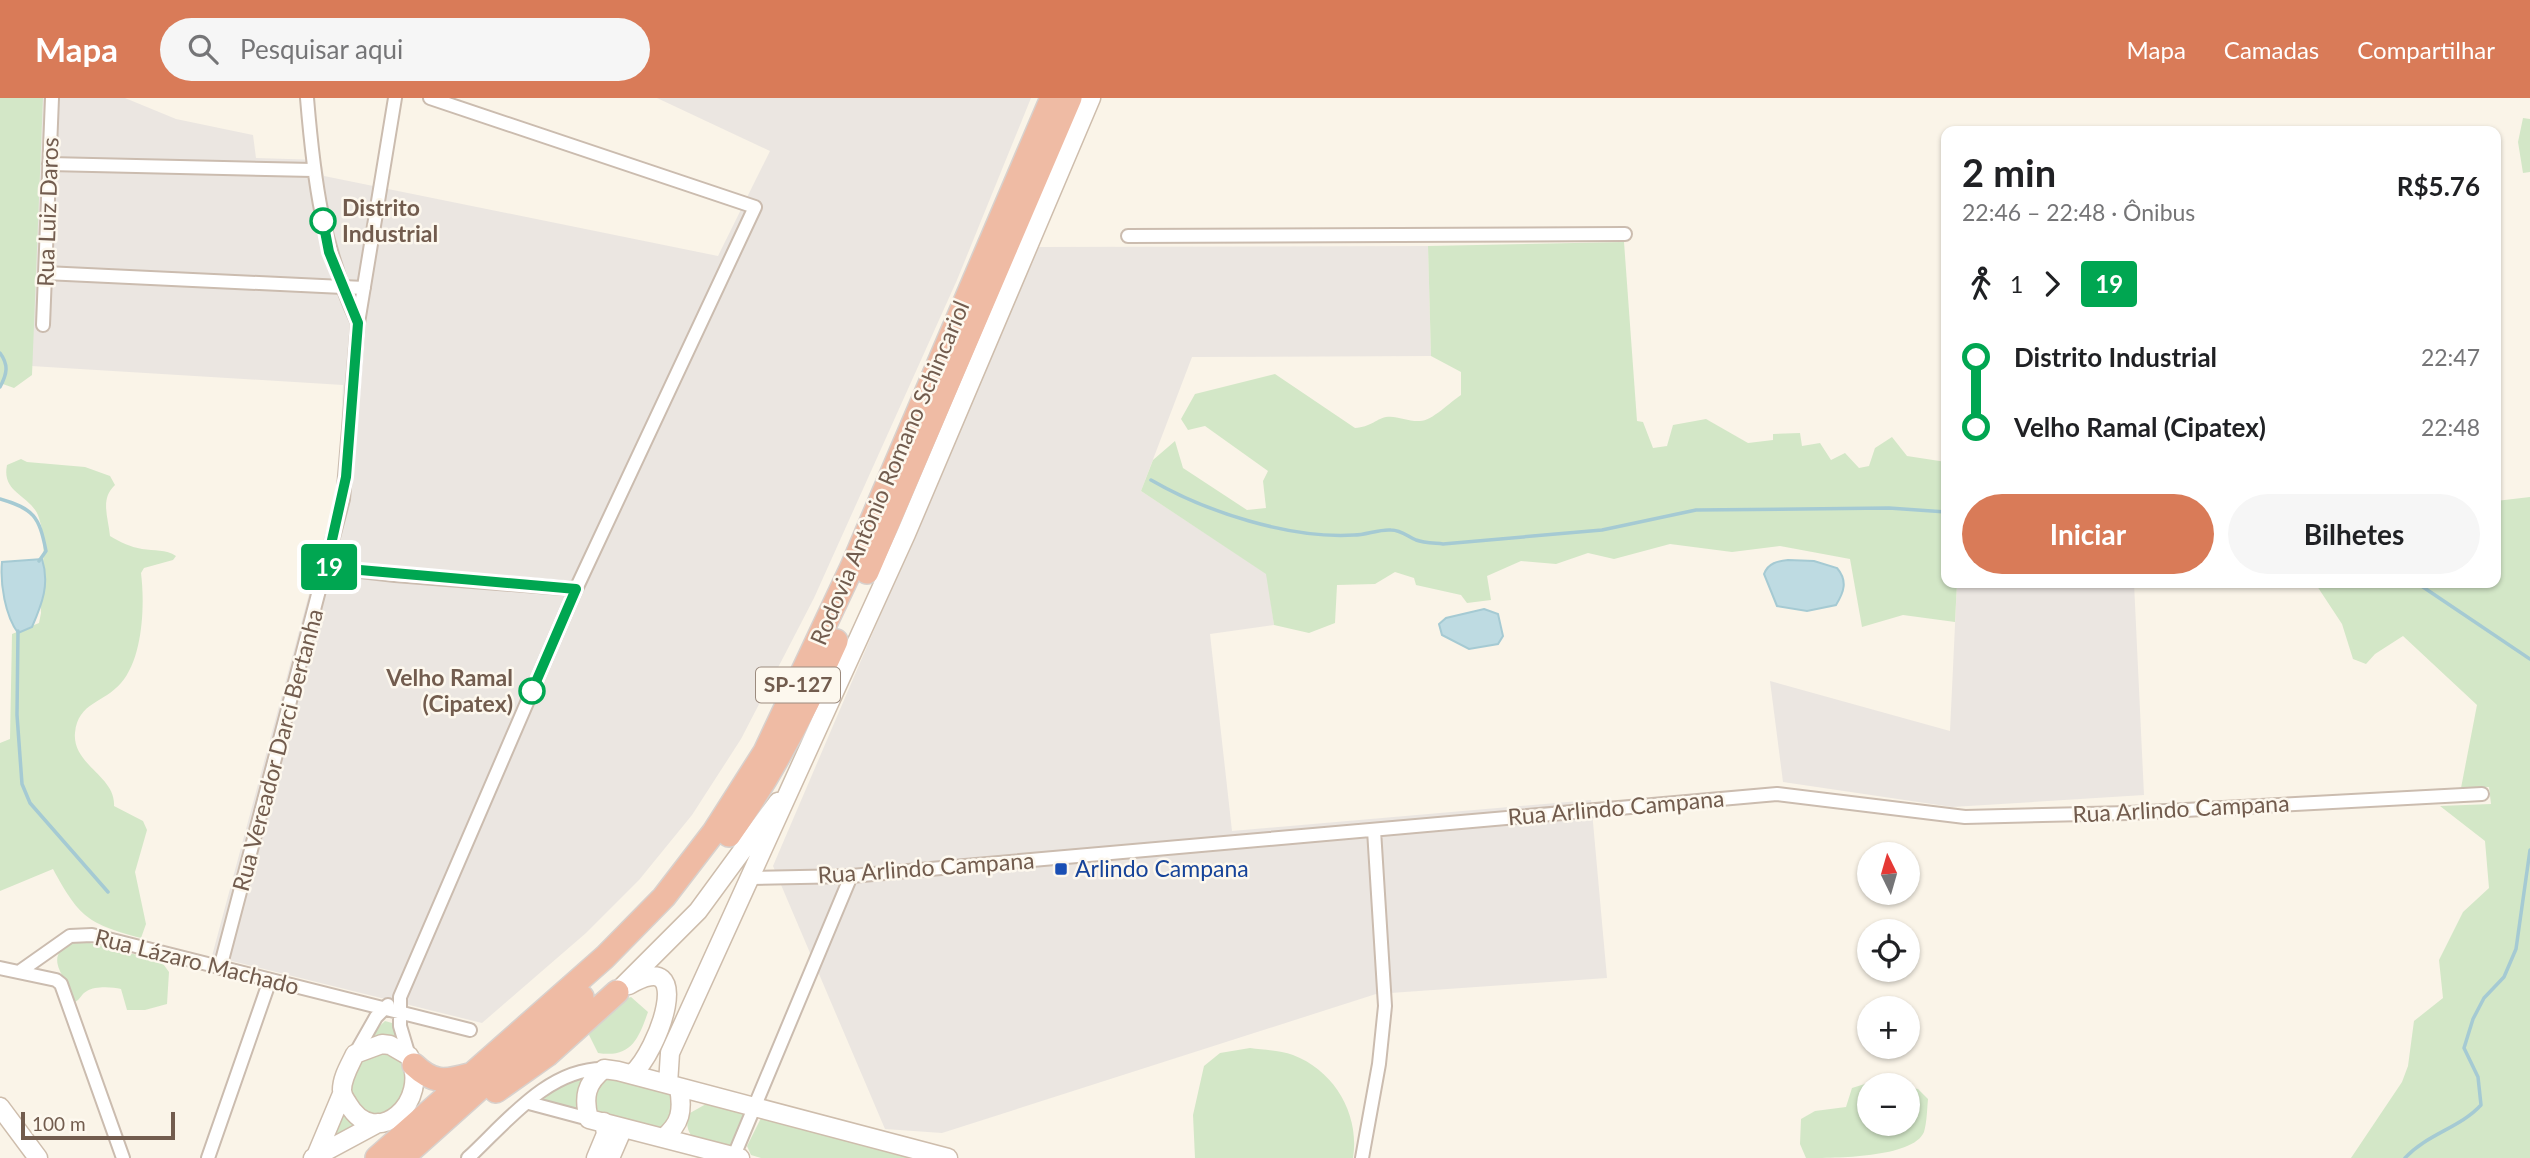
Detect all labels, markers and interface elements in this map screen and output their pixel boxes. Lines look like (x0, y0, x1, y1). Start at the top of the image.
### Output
search box (160, 18, 650, 81)
text: Mapa (35, 29, 118, 69)
icon: search (184, 30, 222, 68)
text: Pesquisar aqui (240, 33, 403, 65)
text: Mapa (2127, 35, 2186, 64)
text: Camadas (2224, 35, 2319, 64)
text: Compartilhar (2357, 35, 2495, 64)
street label: Rua Luiz Daros (30, 137, 64, 287)
text: 2 min (1962, 149, 2056, 195)
text: R$5.76 (2397, 170, 2480, 202)
place label: Distrito Industrial (342, 193, 438, 247)
text: 22:46 – 22:48 · Ônibus (1962, 198, 2195, 226)
marker: Distrito Industrial (310, 208, 336, 234)
icon: walk (1962, 265, 2000, 303)
icon: forward (2033, 265, 2071, 303)
text: 19 (2095, 269, 2123, 298)
text: 1 (2010, 270, 2023, 298)
street label: Rodovia Antônio Romano Schincariol (804, 296, 974, 649)
text: Distrito Industrial (2014, 341, 2217, 373)
text: 22:47 (2421, 343, 2480, 371)
text: Velho Ramal (Cipatex) (2014, 411, 2266, 443)
text: 22:48 (2421, 413, 2480, 441)
button: Iniciar (1962, 494, 2214, 574)
button: Bilhetes (2228, 494, 2480, 574)
line badge: 19 (298, 544, 360, 590)
text: 19 (315, 552, 343, 581)
street label: Rua Vereador Darci Bertanha (226, 605, 328, 894)
place label: Velho Ramal (Cipatex) (385, 663, 513, 717)
road number: SP-127 (756, 668, 840, 702)
marker: Velho Ramal (Cipatex) (519, 678, 545, 704)
street label: Rua Arlindo Campana (1507, 784, 1725, 830)
street label: Rua Arlindo Campana (2072, 788, 2290, 828)
north arrow (1857, 842, 1920, 905)
map controls (1857, 842, 1920, 1136)
street label: Rua Arlindo Campana (817, 845, 1035, 889)
place label: Arlindo Campana (1075, 854, 1249, 882)
marker: Arlindo Campana (1053, 861, 1069, 877)
button: locate (1857, 919, 1920, 982)
street label: Rua Lázaro Machado (92, 922, 302, 1000)
button: + (1857, 996, 1920, 1059)
button: − (1857, 1073, 1920, 1136)
scale bar (21, 1109, 175, 1141)
text: 100 m (32, 1112, 86, 1135)

